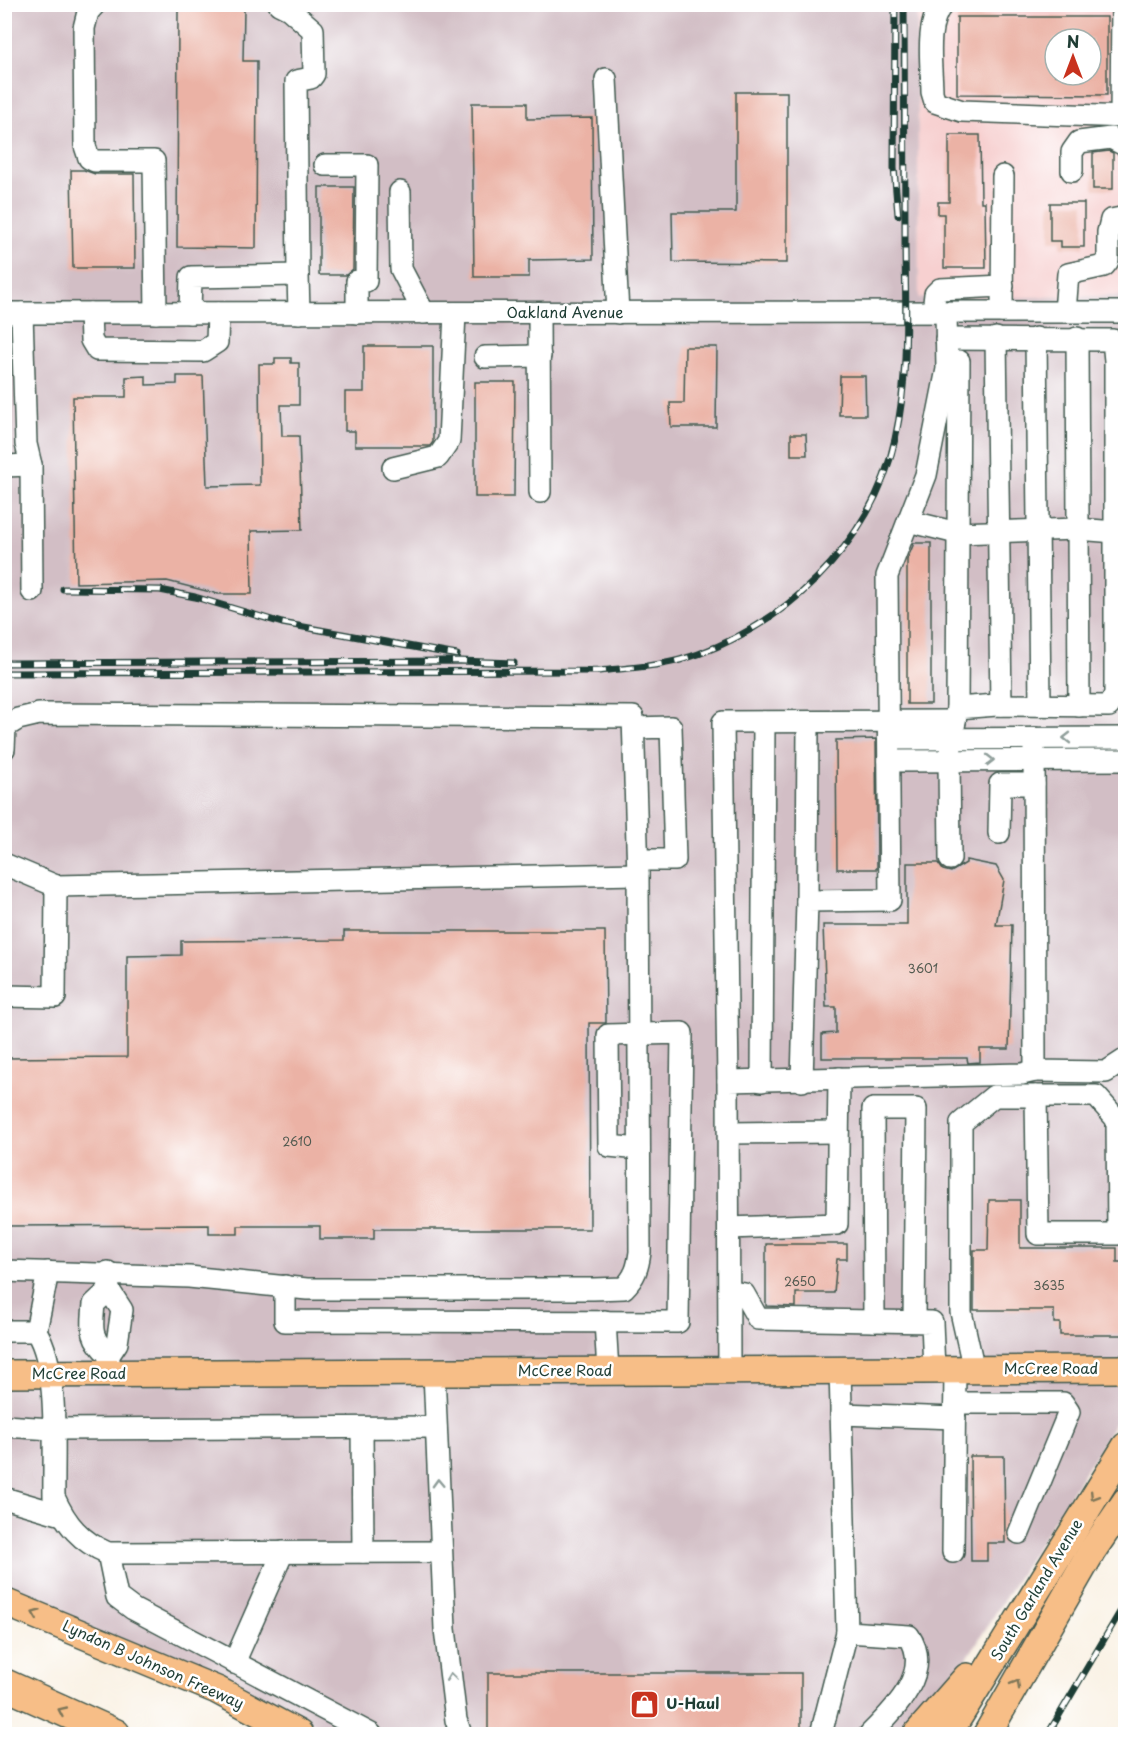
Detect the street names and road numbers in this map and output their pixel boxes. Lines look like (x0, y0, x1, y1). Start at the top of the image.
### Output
street label: Oakland Avenue (506, 300, 624, 323)
street label: McCree Road (1004, 1356, 1098, 1379)
street label: McCree Road (518, 1358, 612, 1381)
street label: McCree Road (32, 1361, 126, 1384)
street label: South Garland Avenue (984, 1514, 1087, 1664)
street label: Lyndon B Johnson Freeway (59, 1613, 248, 1714)

